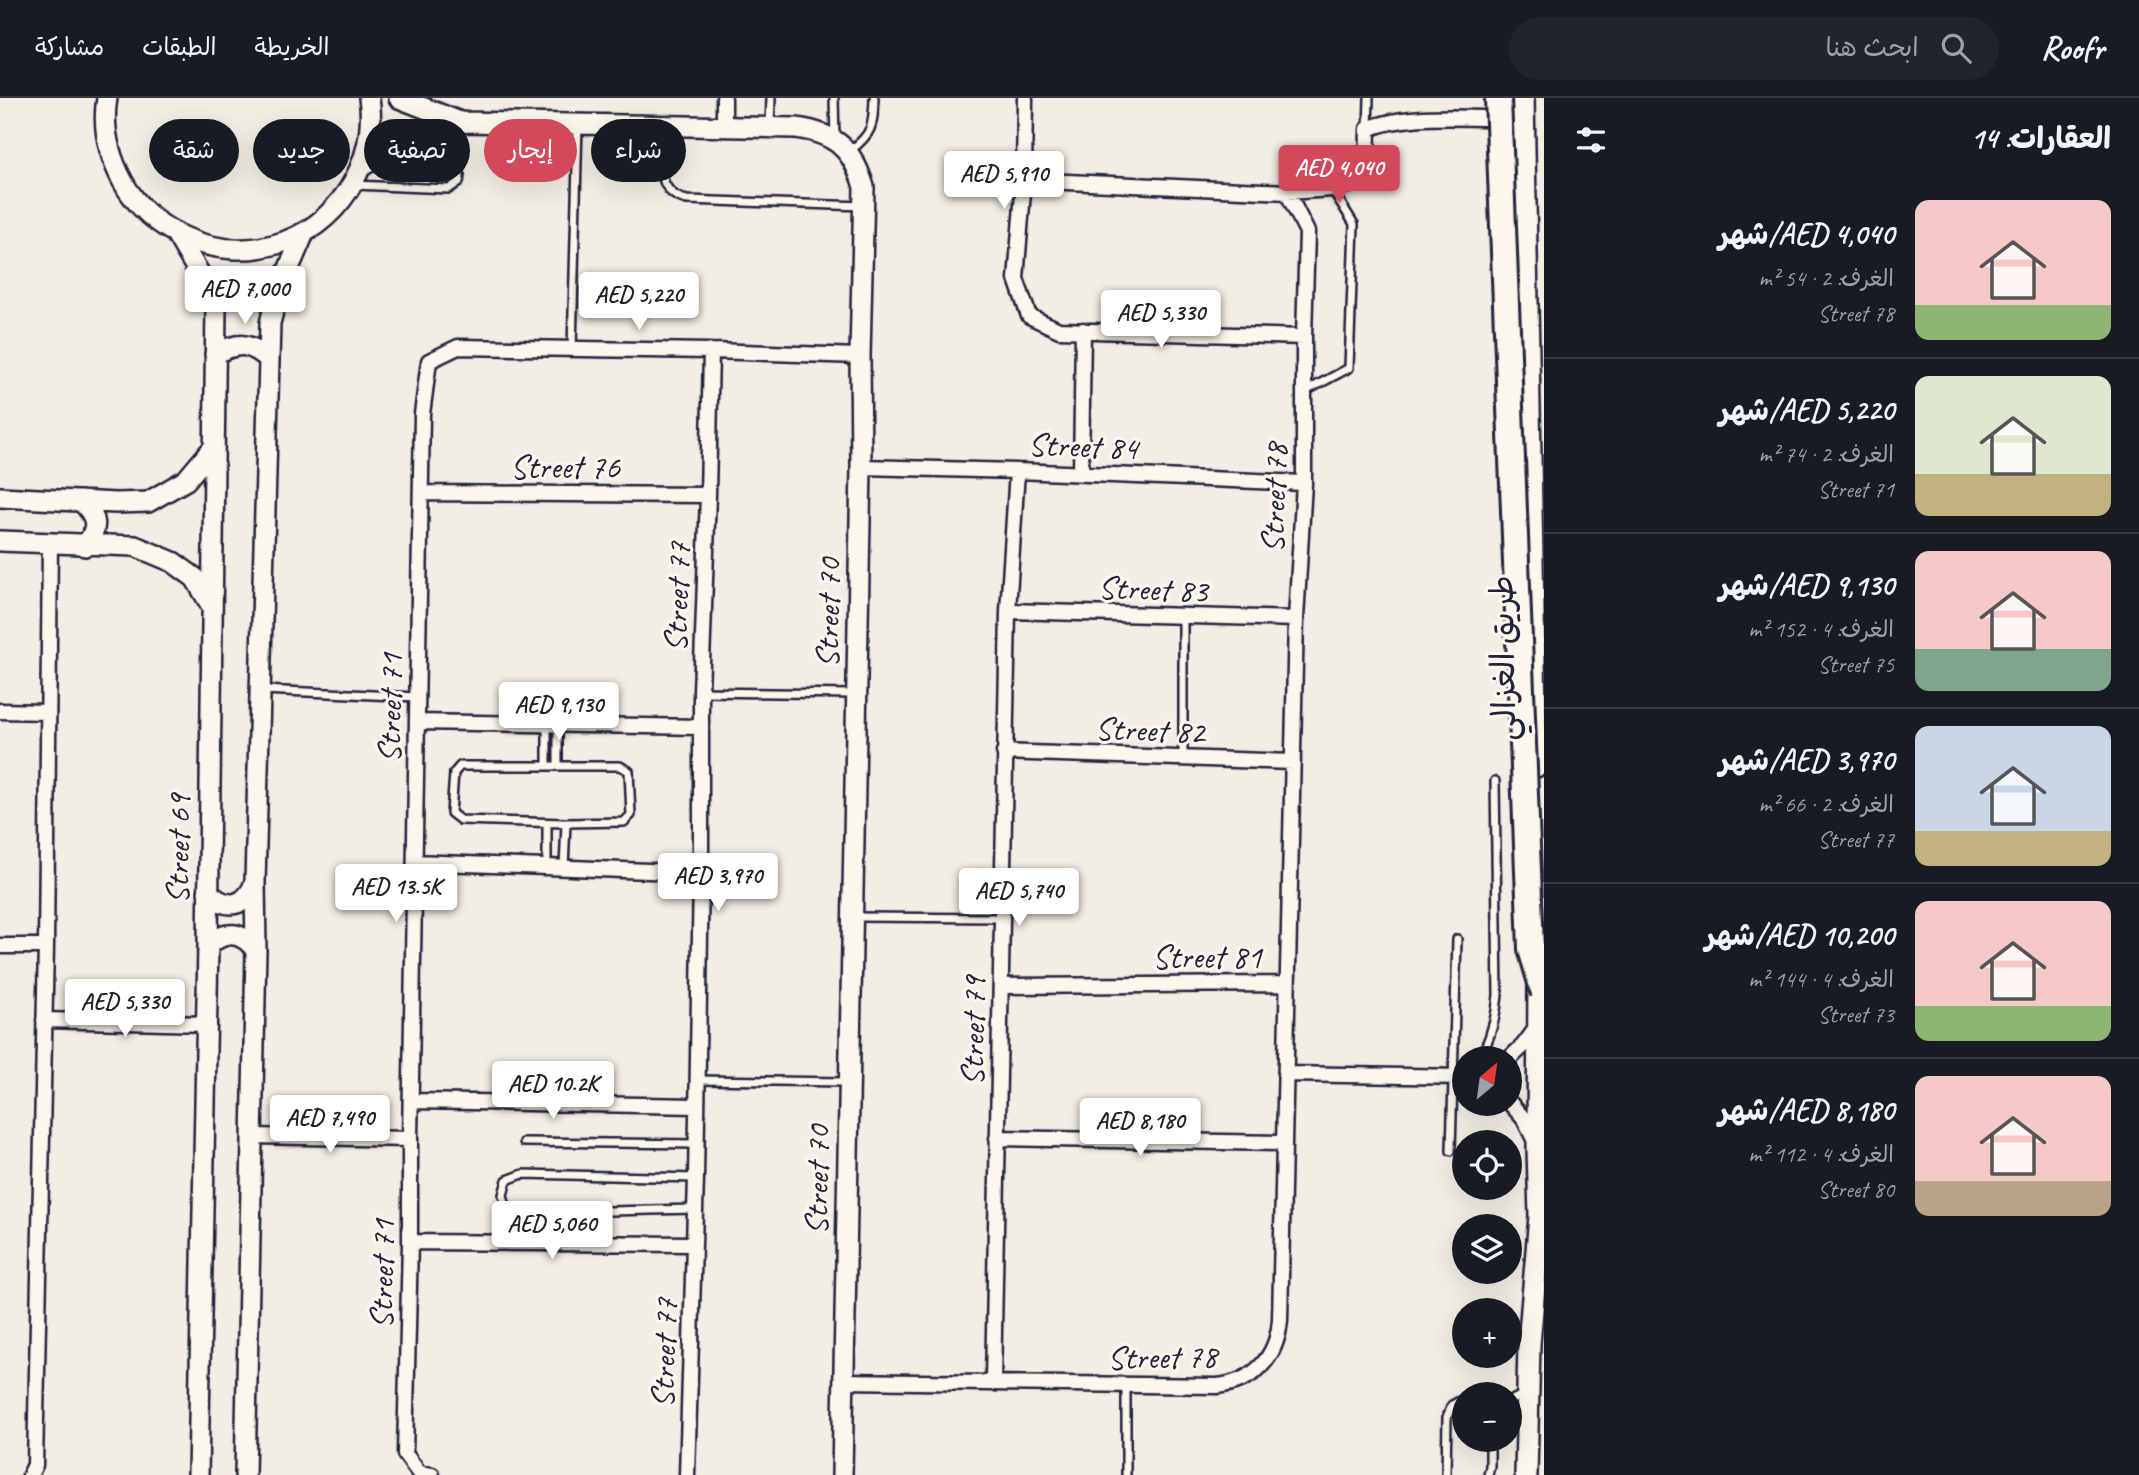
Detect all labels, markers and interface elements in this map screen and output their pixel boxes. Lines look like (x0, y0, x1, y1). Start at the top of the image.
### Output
search box (1509, 17, 1999, 80)
text: Roofr (2041, 27, 2104, 69)
icon: search (1937, 29, 1975, 67)
text: ابحث هنا (1825, 31, 1919, 64)
text: مشاركة (35, 32, 104, 62)
text: الطبقات (142, 32, 217, 62)
text: الخريطة (255, 32, 329, 62)
chip: شقة (149, 119, 239, 182)
chip: جديد (253, 119, 350, 182)
chip: تصفية (364, 119, 470, 182)
chip: إيجار (484, 119, 577, 182)
chip: شراء (591, 119, 686, 182)
text: العقارات: 14 (1970, 119, 2111, 157)
icon: filters (1572, 121, 1610, 159)
pin: AED 4,040 (1259, 146, 1419, 205)
pin: AED 5,910 (924, 152, 1084, 211)
text: AED 4,040 (1295, 153, 1383, 182)
text: AED 5,910 (960, 159, 1048, 188)
text: AED 4,040/شهر (1719, 215, 1894, 253)
icon: home (1971, 228, 2055, 312)
text: الغرف: 2 · 54 m² (1759, 264, 1894, 293)
pin: AED 7,000 (165, 266, 325, 326)
pin: AED 5,220 (559, 272, 719, 332)
text: AED 7,000 (201, 274, 289, 303)
text: AED 5,220 (595, 280, 683, 309)
pin: AED 5,330 (1081, 290, 1241, 350)
text: AED 5,330 (1117, 298, 1205, 327)
text: Street 78 (1818, 299, 1894, 328)
text: AED 5,220/شهر (1719, 391, 1894, 429)
icon: home (1971, 404, 2055, 488)
street label: Street 84 (1027, 423, 1142, 469)
street label: Street 78 (1251, 439, 1297, 554)
text: الغرف: 2 · 74 m² (1759, 440, 1894, 469)
street label: Street 76 (510, 446, 621, 488)
text: Street 71 (1818, 475, 1894, 504)
street label: Street 77 (654, 539, 700, 653)
street label: Street 70 (806, 556, 850, 668)
street label: Street 83 (1097, 566, 1211, 612)
text: AED 9,130/شهر (1719, 566, 1894, 604)
street label: طريق الغزالي (1481, 575, 1533, 741)
icon: home (1971, 579, 2055, 663)
text: الغرف: 4 · 152 m² (1748, 615, 1894, 644)
text: Street 75 (1818, 650, 1894, 679)
street label: Street 71 (368, 651, 412, 763)
pin: AED 9,130 (479, 682, 639, 742)
text: AED 9,130 (515, 690, 603, 719)
street label: Street 82 (1094, 707, 1209, 753)
text: AED 3,970/شهر (1719, 741, 1894, 779)
icon: home (1971, 754, 2055, 838)
text: الغرف: 2 · 66 m² (1759, 790, 1894, 819)
street label: Street 69 (156, 791, 200, 904)
text: Street 77 (1818, 825, 1894, 854)
pin: AED 3,970 (638, 854, 798, 913)
text: AED 3,970 (674, 861, 762, 890)
pin: AED 13.5K (316, 864, 476, 924)
pin: AED 5,740 (939, 868, 1099, 928)
text: AED 13.5K (351, 872, 441, 901)
text: AED 5,740 (975, 876, 1063, 905)
text: AED 10,200/شهر (1705, 916, 1894, 954)
icon: home (1971, 929, 2055, 1013)
street label: Street 81 (1152, 936, 1264, 978)
text: الغرف: 4 · 144 m² (1748, 965, 1894, 994)
street label: Street 79 (951, 973, 995, 1086)
pin: AED 5,330 (45, 979, 205, 1039)
text: AED 5,330 (81, 987, 169, 1016)
text: Street 73 (1818, 1000, 1894, 1029)
north arrow (1452, 1046, 1522, 1116)
map controls (1452, 1046, 1522, 1452)
pin: AED 10.2K (473, 1062, 633, 1121)
text: AED 10.2K (508, 1069, 598, 1098)
text: AED 8,180/شهر (1719, 1091, 1894, 1129)
pin: AED 7,490 (250, 1096, 410, 1155)
pin: AED 8,180 (1060, 1098, 1220, 1158)
text: AED 7,490 (286, 1103, 374, 1132)
icon: home (1971, 1104, 2055, 1188)
text: AED 8,180 (1096, 1106, 1184, 1135)
street label: Street 70 (795, 1123, 839, 1235)
button: locate (1452, 1130, 1522, 1200)
text: الغرف: 4 · 112 m² (1748, 1140, 1894, 1169)
text: Street 80 (1818, 1175, 1894, 1204)
pin: AED 5,060 (472, 1202, 632, 1261)
text: AED 5,060 (508, 1209, 596, 1238)
button: layers (1452, 1214, 1522, 1284)
street label: Street 71 (360, 1217, 404, 1329)
street label: Street 77 (641, 1295, 687, 1409)
button: + (1452, 1298, 1522, 1368)
street label: Street 78 (1107, 1335, 1220, 1379)
button: − (1452, 1382, 1522, 1452)

